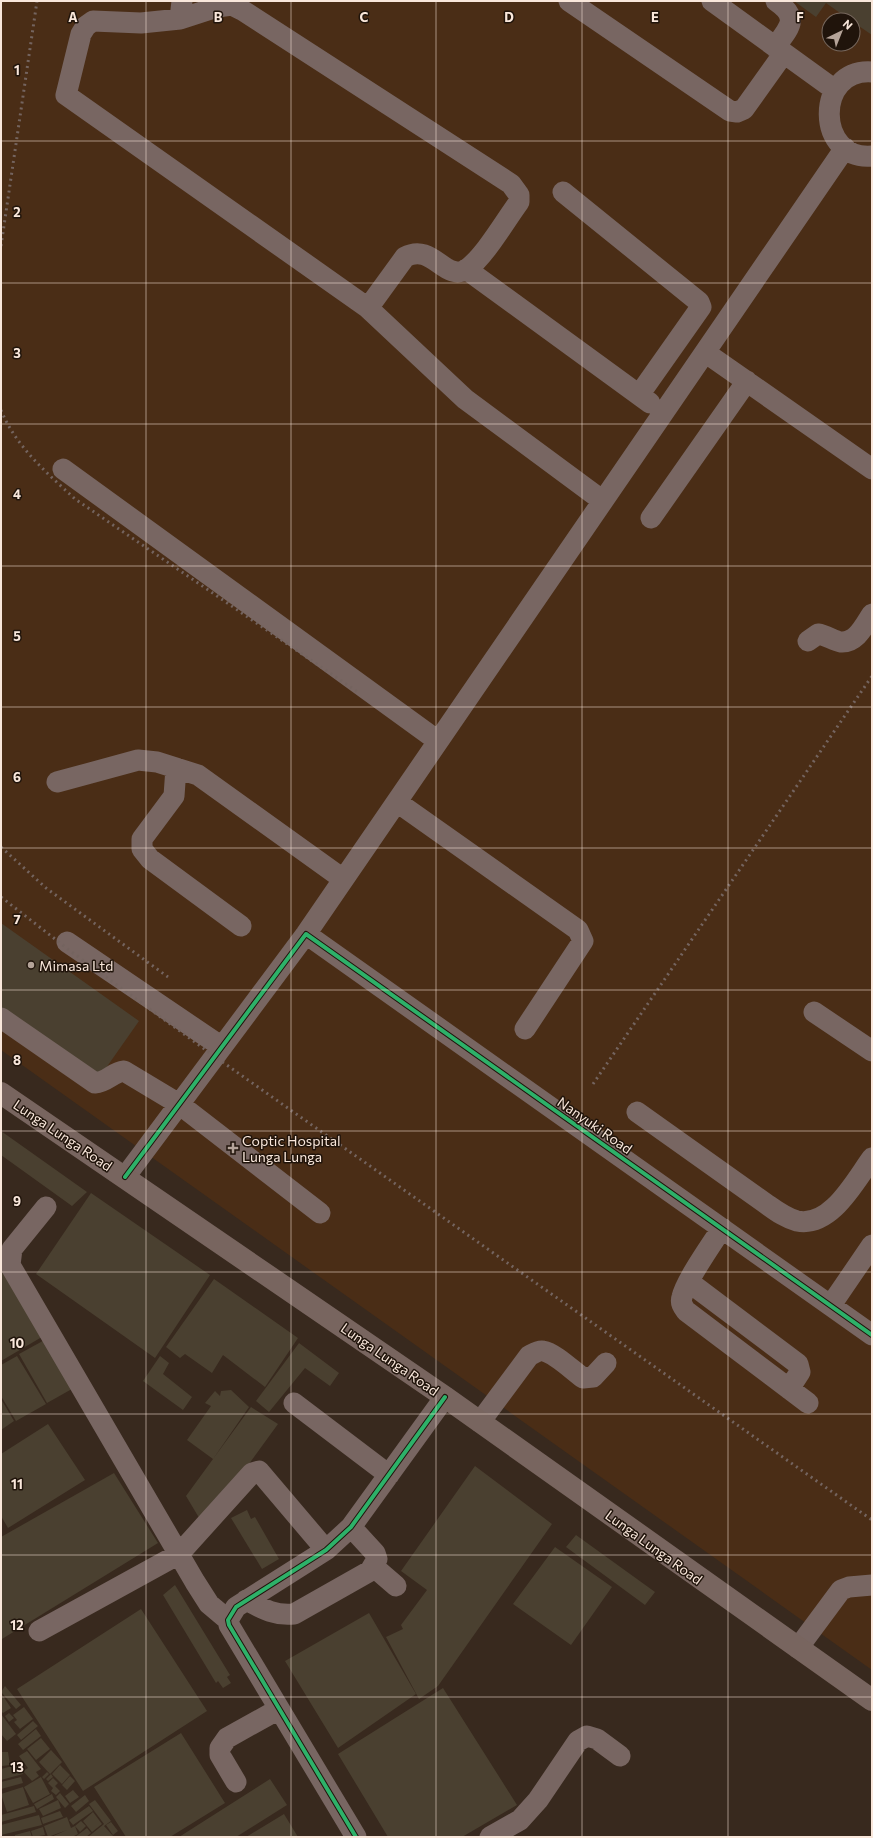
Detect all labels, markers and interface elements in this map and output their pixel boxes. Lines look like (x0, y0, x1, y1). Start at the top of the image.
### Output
text: A (68, 9, 78, 25)
text: B (214, 9, 223, 25)
text: C (360, 9, 369, 25)
text: D (504, 9, 514, 25)
text: E (651, 9, 659, 25)
text: F (796, 9, 804, 25)
north arrow (821, 12, 861, 52)
text: N (841, 17, 856, 32)
text: 1 (14, 62, 20, 78)
text: 2 (13, 204, 21, 220)
text: 3 (13, 345, 21, 361)
text: 4 (13, 486, 21, 502)
text: 5 (13, 628, 21, 644)
text: 6 (13, 769, 21, 785)
text: 7 (13, 911, 21, 927)
place label: Mimasa Ltd (39, 957, 113, 974)
marker: Mimasa Ltd (26, 960, 36, 970)
text: 8 (13, 1052, 21, 1068)
street label: Nanyuki Road (554, 1093, 636, 1157)
street label: Lunga Lunga Road (10, 1096, 116, 1174)
place label: Coptic Hospital Lunga Lunga (242, 1132, 341, 1165)
marker: Coptic Hospital Lunga Lunga (227, 1142, 239, 1154)
text: 9 (13, 1193, 21, 1209)
street label: Lunga Lunga Road (338, 1319, 442, 1399)
text: 10 (10, 1335, 25, 1351)
text: 11 (11, 1476, 23, 1492)
street label: Lunga Lunga Road (602, 1506, 706, 1588)
text: 12 (10, 1617, 24, 1633)
text: 13 (10, 1759, 24, 1775)

